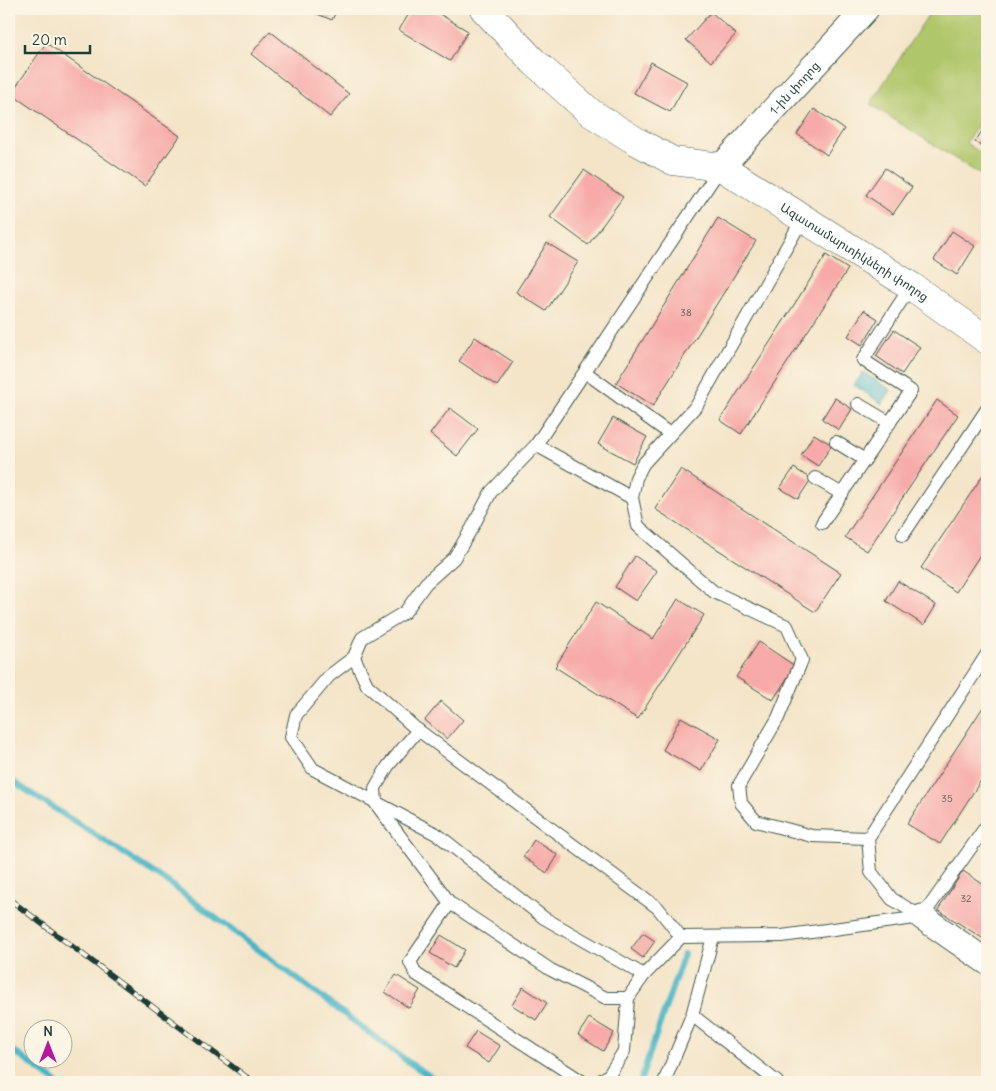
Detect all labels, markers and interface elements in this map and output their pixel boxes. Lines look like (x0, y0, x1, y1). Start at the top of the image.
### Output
scale bar (25, 22, 90, 54)
text: 20 m (32, 30, 67, 49)
street label: 1-ին փողոց (766, 58, 822, 117)
street label: Ազատամարտիկների փողոց (778, 199, 932, 304)
house number: 38 (680, 306, 692, 319)
house number: 35 (941, 792, 953, 805)
house number: 32 (960, 892, 972, 905)
north arrow (22, 1018, 72, 1068)
text: N (43, 1022, 53, 1040)

